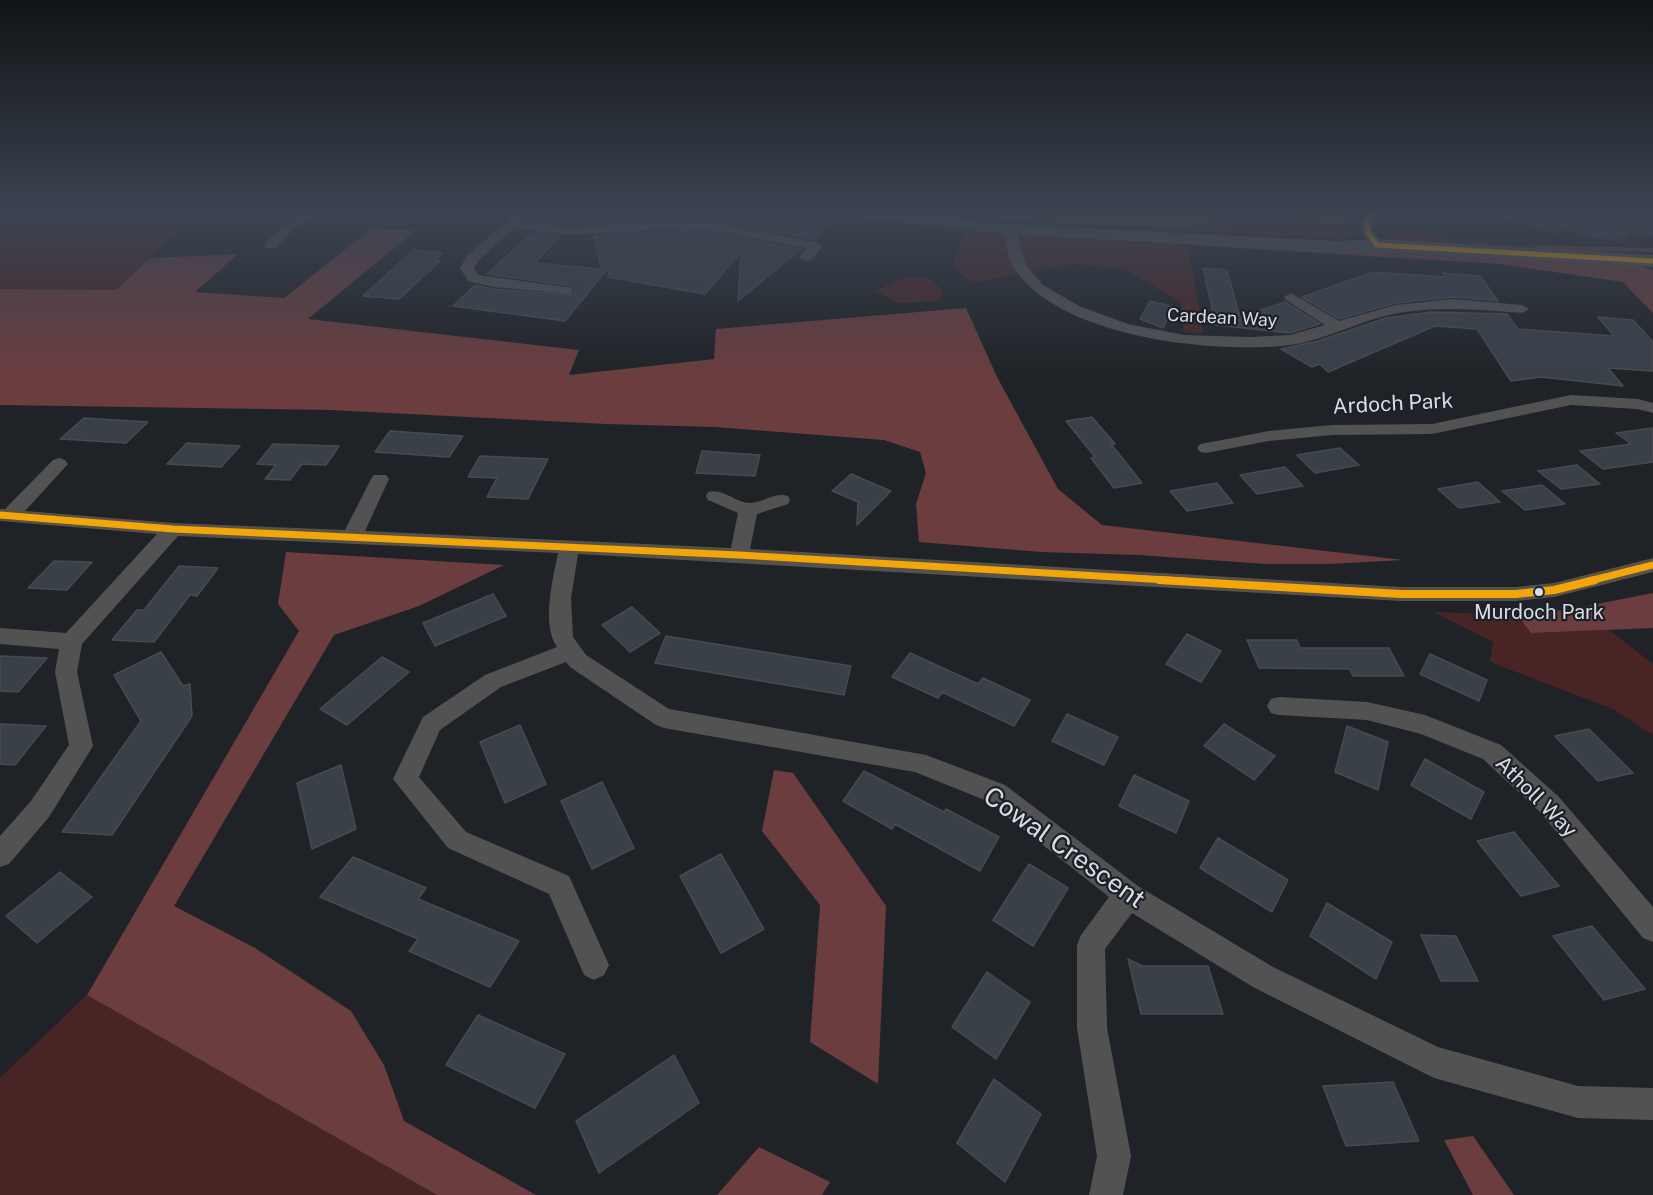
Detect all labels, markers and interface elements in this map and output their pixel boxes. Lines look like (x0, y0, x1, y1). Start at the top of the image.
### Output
street label: Cardean Way (1166, 304, 1278, 332)
street label: Ardoch Park (1332, 388, 1454, 420)
marker: Murdoch Park (1533, 586, 1545, 598)
place label: Murdoch Park (1474, 601, 1604, 625)
street label: Atholl Way (1490, 751, 1582, 843)
street label: Cowal Crescent (977, 781, 1151, 915)

